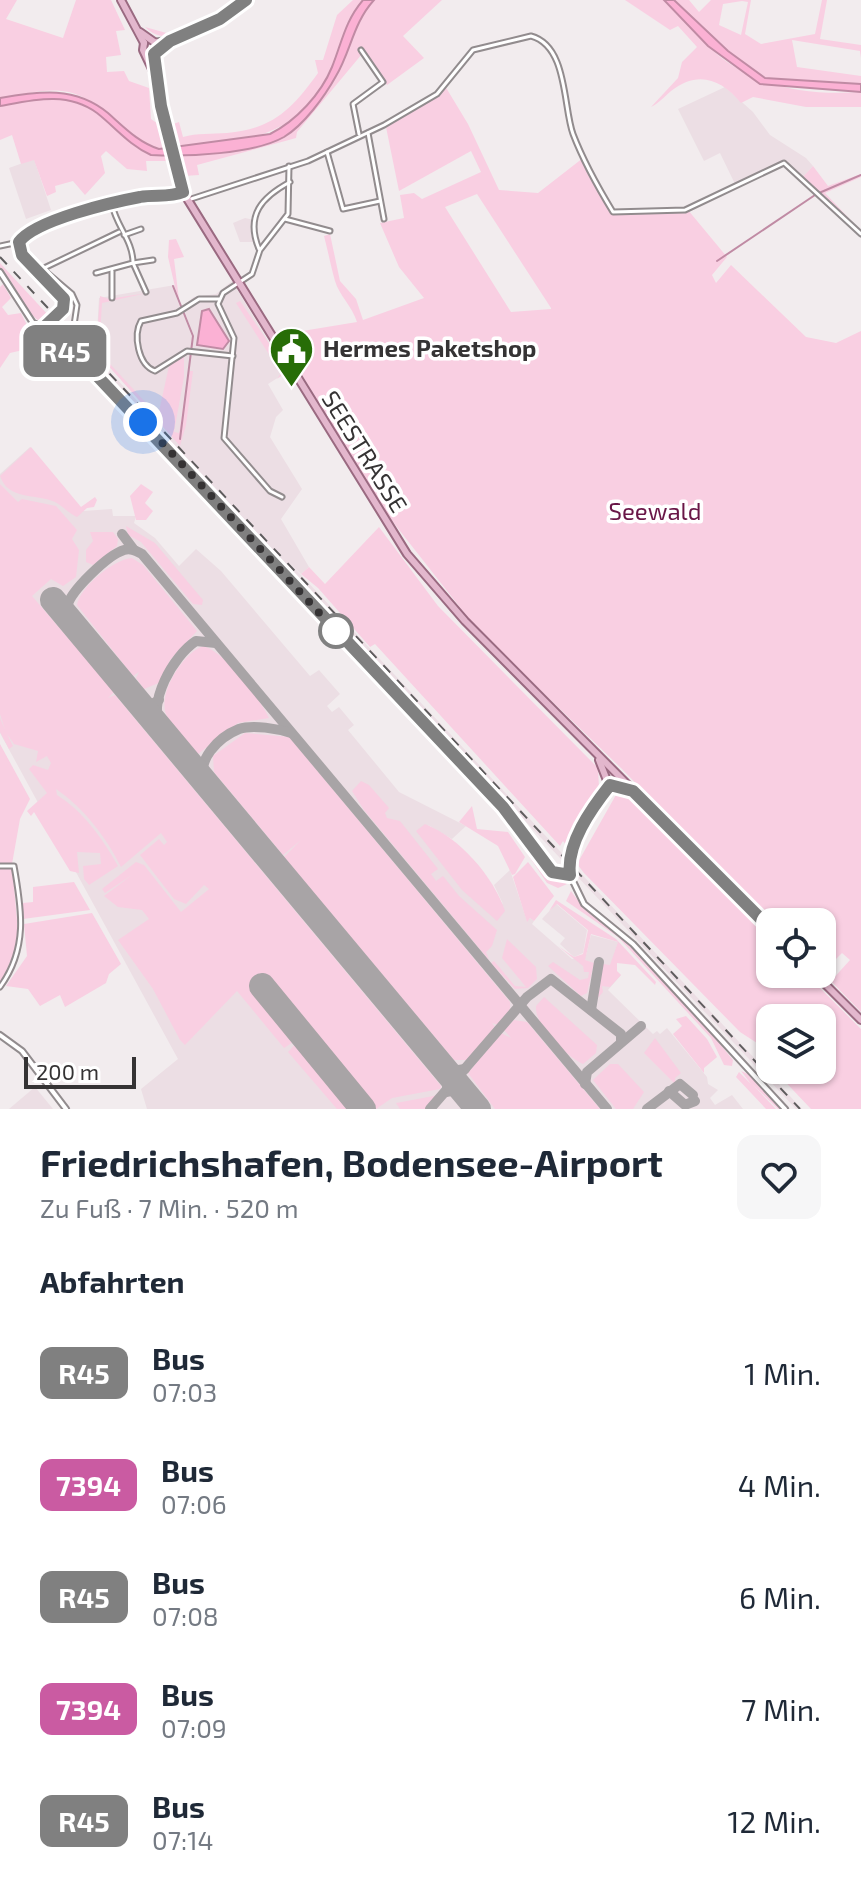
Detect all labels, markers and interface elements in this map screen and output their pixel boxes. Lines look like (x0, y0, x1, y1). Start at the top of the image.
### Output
line badge: R45 (19, 325, 111, 377)
public building icon: Hermes Paketshop (268, 325, 316, 388)
place label: Hermes Paketshop (323, 333, 536, 362)
text: R45 (39, 334, 91, 368)
street label: SEESTRASSE (316, 385, 414, 517)
your location (123, 402, 163, 442)
park label: Seewald (609, 496, 702, 525)
unlabelled marker (319, 614, 353, 648)
map controls (756, 908, 836, 1084)
button: locate (756, 908, 836, 988)
button: layers (756, 1004, 836, 1084)
scale bar (24, 1053, 136, 1089)
text: 200 m (36, 1058, 99, 1084)
button: heart (737, 1135, 821, 1219)
text: Friedrichshafen, Bodensee-Airport (40, 1139, 663, 1185)
text: Zu Fuß · 7 Min. · 520 m (40, 1192, 299, 1223)
text: Abfahrten (40, 1263, 185, 1299)
text: Bus (152, 1340, 205, 1376)
text: 1 Min. (744, 1355, 821, 1391)
text: R45 (58, 1356, 110, 1390)
text: 07:03 (152, 1376, 217, 1407)
text: Bus (161, 1452, 214, 1488)
text: 4 Min. (738, 1467, 821, 1503)
text: 7394 (56, 1468, 121, 1502)
text: 07:06 (161, 1488, 227, 1519)
text: Bus (152, 1564, 205, 1600)
text: 6 Min. (739, 1579, 821, 1615)
text: R45 (58, 1580, 110, 1614)
text: 07:08 (152, 1600, 219, 1631)
text: Bus (161, 1676, 214, 1712)
text: 7 Min. (741, 1691, 821, 1727)
text: 7394 (56, 1692, 121, 1726)
text: 07:09 (161, 1712, 227, 1743)
text: Bus (152, 1788, 205, 1824)
text: 12 Min. (727, 1803, 821, 1839)
text: R45 (58, 1804, 110, 1838)
text: 07:14 (152, 1824, 213, 1855)

